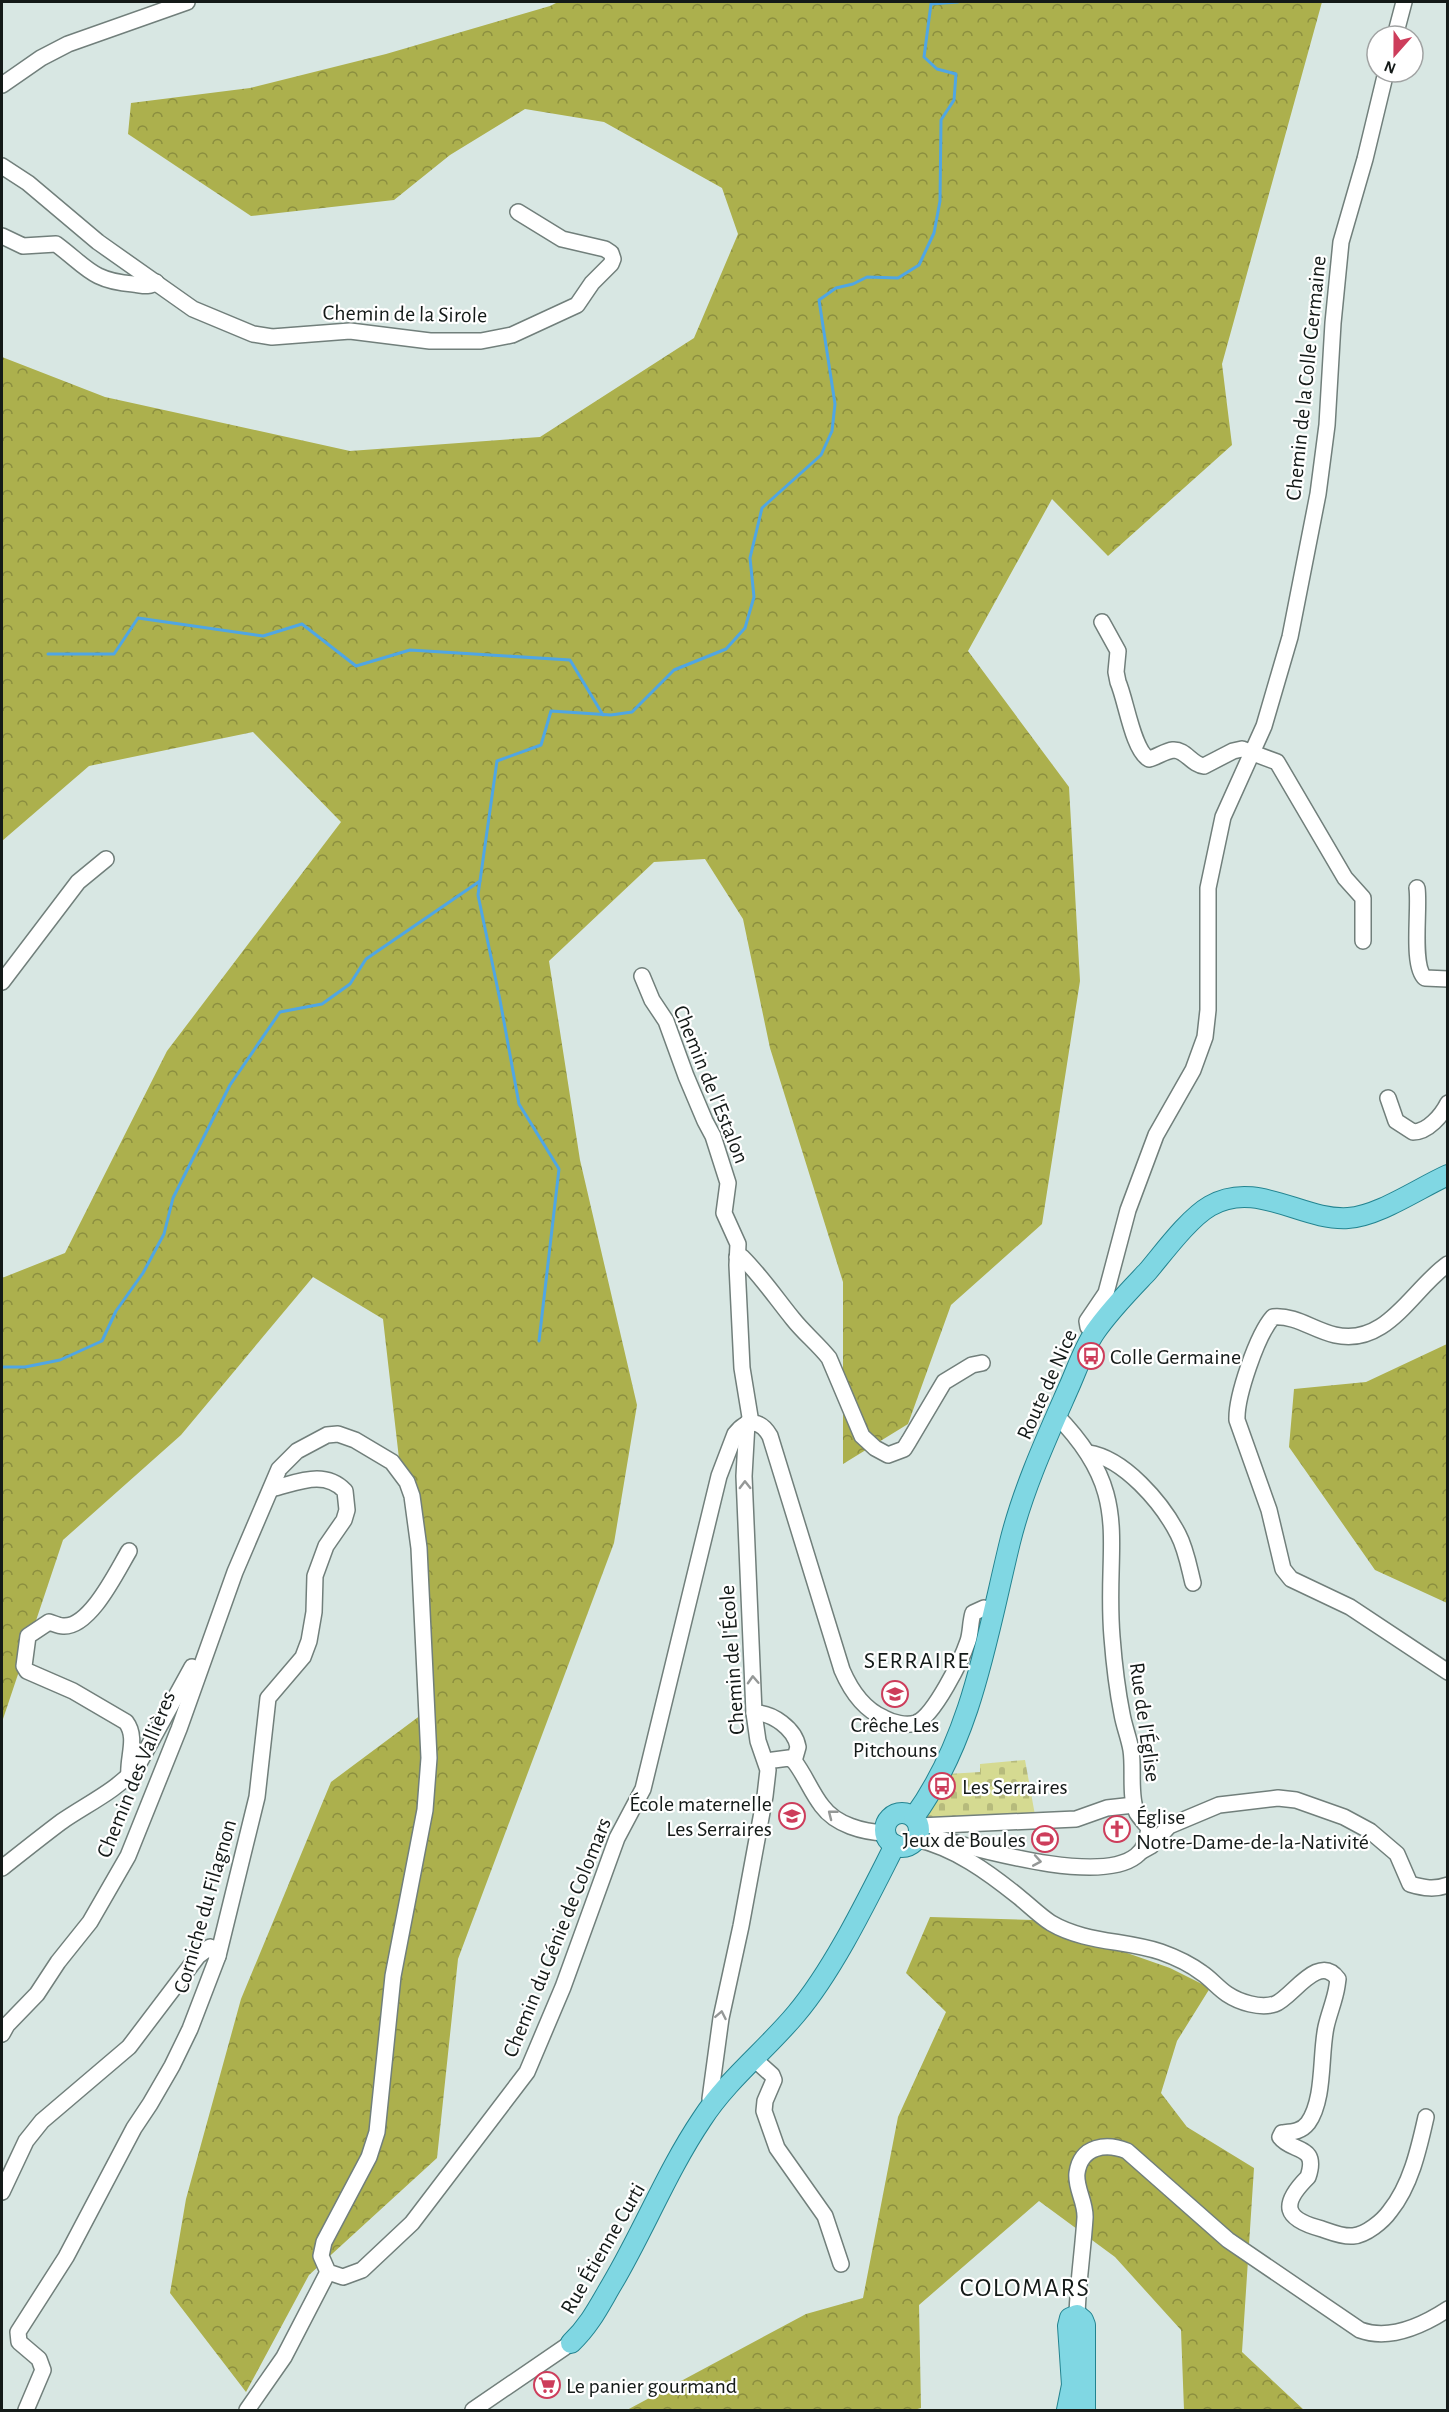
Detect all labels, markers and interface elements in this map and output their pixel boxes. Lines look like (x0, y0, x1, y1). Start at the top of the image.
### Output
north arrow (1365, 24, 1425, 84)
text: N (1382, 58, 1398, 77)
street label: Chemin de la Colle Germaine (1282, 254, 1330, 502)
street label: Chemin de la Sirole (323, 302, 487, 326)
street label: Chemin de l'Estalon (669, 1002, 753, 1167)
street label: Route de Nice (1013, 1326, 1081, 1443)
bus stop icon: Colle Germaine (1076, 1341, 1106, 1371)
place label: Colle Germaine (1110, 1346, 1241, 1368)
one-way arrow (738, 1480, 751, 1489)
street label: Chemin de l'École (715, 1584, 748, 1736)
district label: SERRAIRE (864, 1649, 970, 1673)
street label: Rue de l'Église (1126, 1661, 1165, 1783)
one-way arrow (746, 1675, 759, 1684)
school or university icon: Crêche Les Pitchouns (880, 1679, 910, 1709)
street label: Chemin des Vallières (93, 1688, 179, 1861)
place label: Crêche Les Pitchouns (850, 1714, 940, 1761)
bus stop icon: Les Serraires (927, 1771, 957, 1801)
place label: Les Serraires (962, 1776, 1068, 1798)
place label: École maternelle Les Serraires (629, 1792, 772, 1840)
school or university icon: École maternelle Les Serraires (777, 1801, 807, 1831)
place label: Église Notre-Dame-de-la-Nativité (1136, 1805, 1369, 1853)
one-way arrow (827, 1811, 838, 1822)
street label: Chemin du Génie de Colomars (499, 1814, 615, 2060)
church icon: Église Notre-Dame-de-la-Nativité (1102, 1814, 1132, 1844)
street label: Corniche du Filagnon (170, 1817, 240, 1996)
sports icon: Jeux de Boules (1030, 1824, 1060, 1854)
place label: Jeux de Boules (903, 1829, 1026, 1851)
one-way arrow (1032, 1855, 1041, 1867)
one-way arrow (715, 2010, 727, 2020)
street label: Rue Étienne Curti (556, 2179, 649, 2318)
district label: COLOMARS (960, 2275, 1090, 2301)
supermarket icon: Le panier gourmand (532, 2370, 562, 2400)
place label: Le panier gourmand (566, 2375, 737, 2397)

